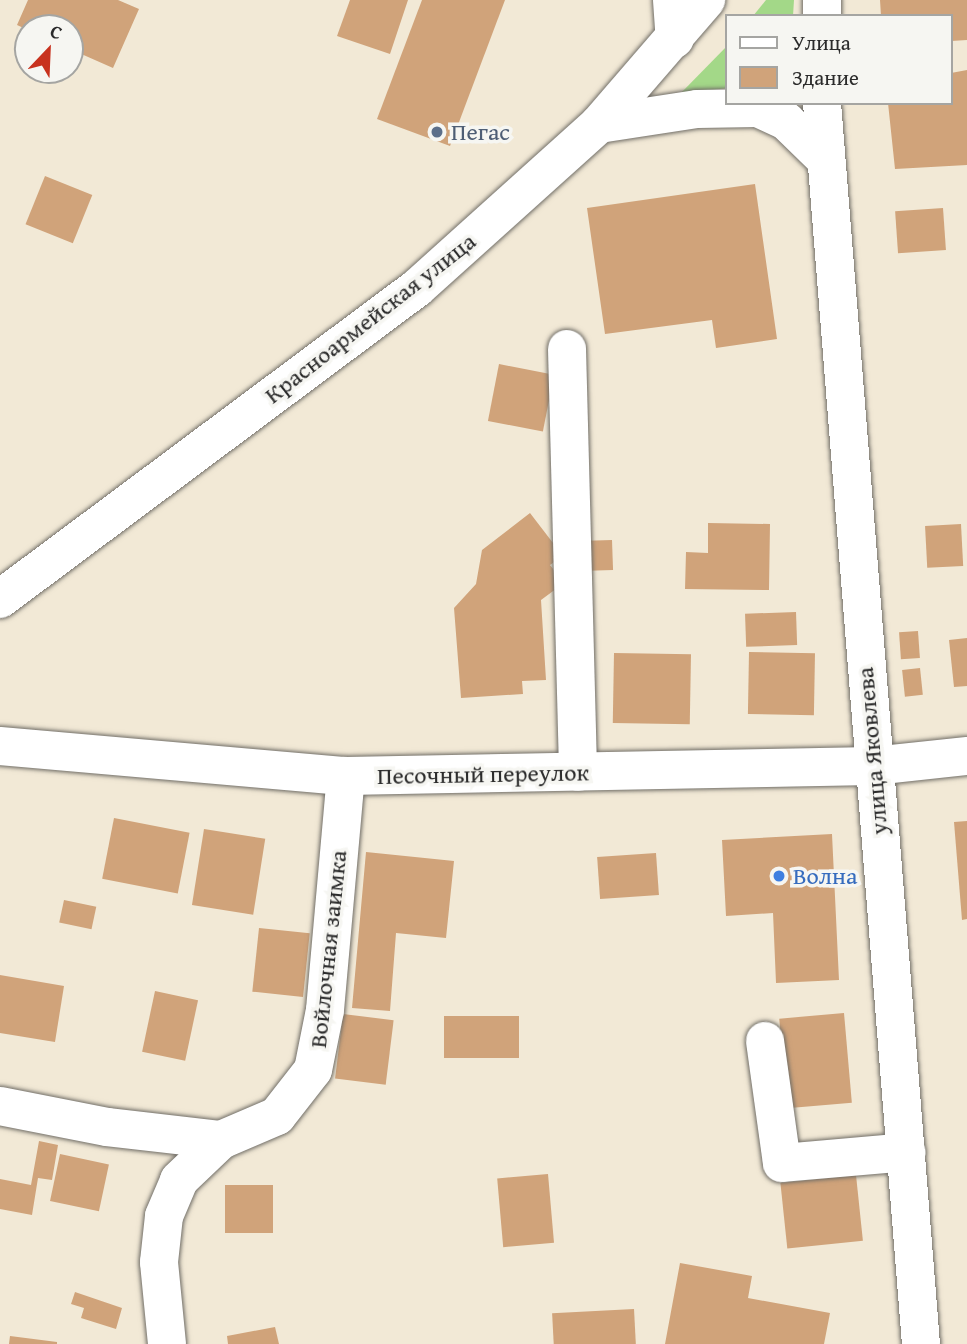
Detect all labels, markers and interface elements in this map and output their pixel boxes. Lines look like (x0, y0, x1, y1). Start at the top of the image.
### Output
north arrow (14, 14, 84, 84)
legend (726, 14, 953, 105)
text: С (46, 17, 67, 46)
text: Улица (792, 27, 851, 58)
text: Здание (792, 62, 859, 93)
place label: Пегас (451, 118, 510, 146)
marker: Пегас (429, 124, 445, 140)
street label: Красноармейская улица (259, 227, 481, 409)
street label: улица Яковлева (850, 666, 894, 836)
street label: Песочный переулок (377, 758, 589, 790)
street label: Войлочная заимка (303, 849, 353, 1049)
place label: Волна (793, 862, 857, 890)
marker: Волна (771, 868, 787, 884)

